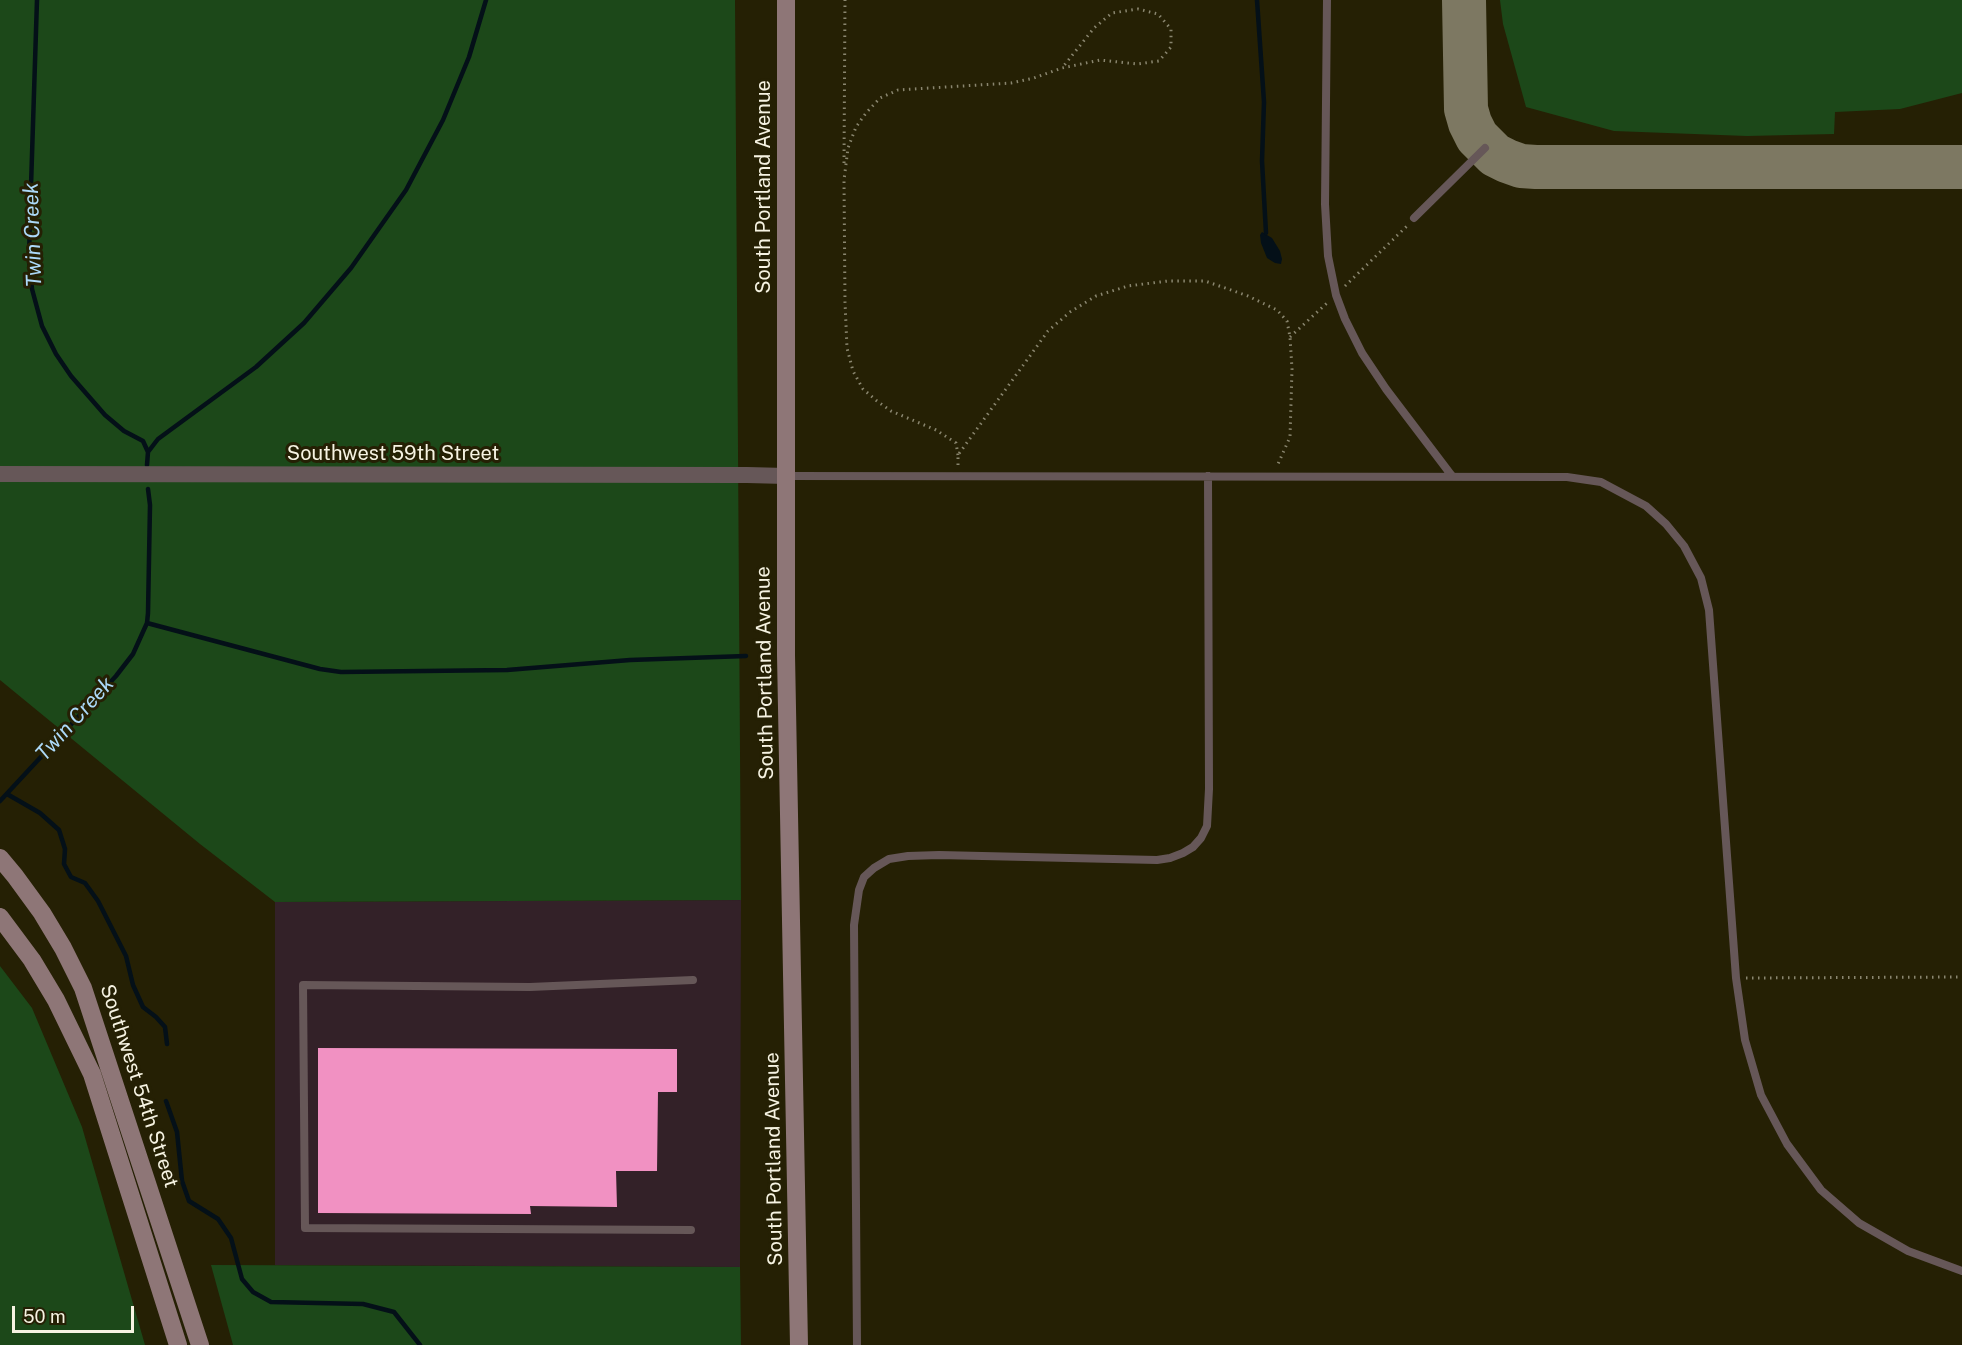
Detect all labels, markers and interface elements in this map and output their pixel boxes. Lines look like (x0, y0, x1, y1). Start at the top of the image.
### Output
street label: South Portland Avenue (752, 80, 776, 294)
water label: Twin Creek (19, 182, 47, 288)
street label: Southwest 59th Street (287, 442, 499, 466)
street label: South Portland Avenue (751, 566, 779, 780)
water label: Twin Creek (31, 672, 119, 766)
street label: Southwest 54th Street (95, 981, 183, 1191)
street label: South Portland Avenue (760, 1052, 788, 1266)
scale bar (15, 1294, 136, 1332)
text: 50 m (23, 1306, 66, 1327)

